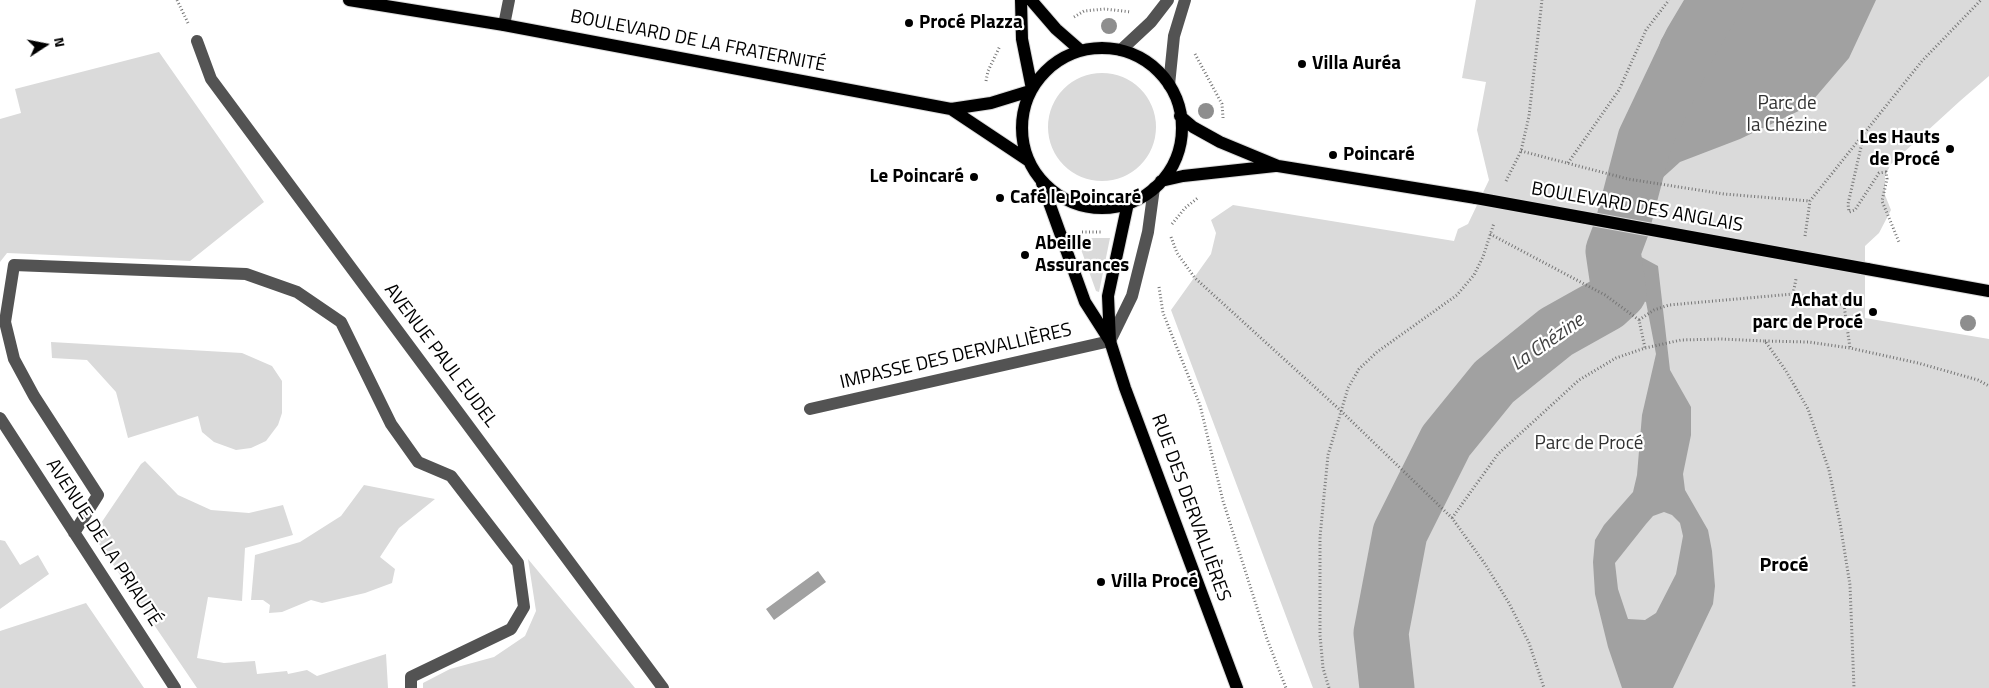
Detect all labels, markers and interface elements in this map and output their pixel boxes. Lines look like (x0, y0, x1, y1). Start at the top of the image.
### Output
street label: BOULEVARD DE LA FRATERNITÉ (568, 6, 828, 78)
place label: Procé Plazza (919, 12, 1023, 34)
marker: Procé Plazza (903, 17, 915, 29)
north arrow (20, 20, 70, 70)
text: N (49, 35, 71, 49)
place label: Villa Auréa (1312, 53, 1401, 75)
marker: Villa Auréa (1296, 58, 1308, 70)
park label: Parc de la Chézine (1747, 93, 1827, 137)
place label: Les Hauts de Procé (1859, 127, 1940, 171)
marker: Les Hauts de Procé (1944, 143, 1956, 155)
place label: Poincaré (1343, 144, 1415, 166)
marker: Poincaré (1327, 149, 1339, 161)
place label: Le Poincaré (870, 166, 964, 188)
marker: Le Poincaré (968, 171, 980, 183)
street label: BOULEVARD DES ANGLAIS (1529, 178, 1745, 238)
place label: Café le Poincaré (1010, 187, 1141, 209)
marker: Café le Poincaré (994, 192, 1006, 204)
place label: Abeille Assurances (1035, 233, 1129, 277)
marker: Abeille Assurances (1019, 249, 1031, 261)
street label: AVENUE PAUL EUDEL (379, 280, 501, 432)
place label: Achat du parc de Procé (1752, 290, 1863, 334)
marker: Achat du parc de Procé (1867, 306, 1879, 318)
water label: La Chézine (1507, 309, 1589, 377)
street label: IMPASSE DES DERVALLIÈRES (838, 319, 1074, 395)
street label: RUE DES DERVALLIÈRES (1145, 411, 1235, 605)
park label: Parc de Procé (1535, 433, 1643, 455)
street label: AVENUE DE LA PRIAUTÉ (40, 455, 166, 631)
district label: Procé (1760, 554, 1808, 578)
place label: Villa Procé (1111, 571, 1198, 593)
marker: Villa Procé (1095, 576, 1107, 588)

